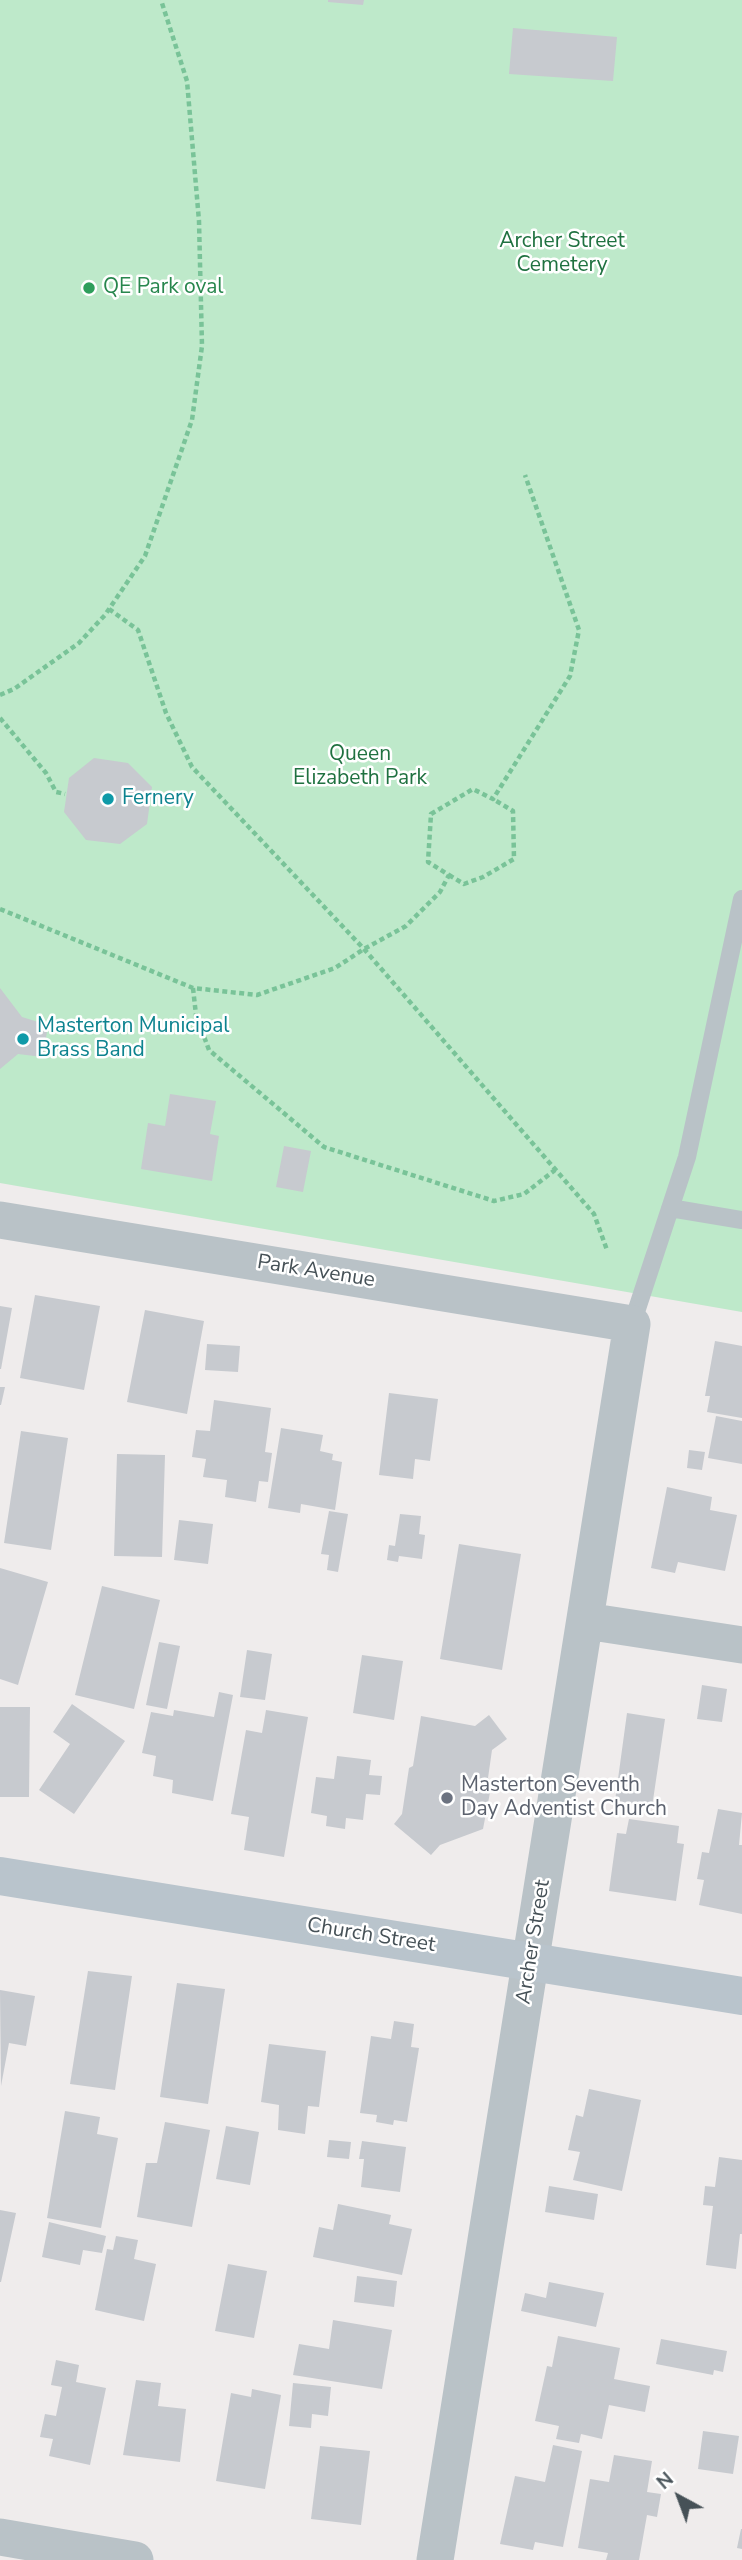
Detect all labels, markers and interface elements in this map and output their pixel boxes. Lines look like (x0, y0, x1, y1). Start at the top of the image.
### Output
park label: Archer Street Cemetery (499, 229, 625, 279)
place label: QE Park oval (103, 275, 224, 301)
marker: QE Park oval (81, 280, 97, 296)
park label: Queen Elizabeth Park (293, 742, 427, 792)
place label: Fernery (122, 786, 194, 812)
marker: Fernery (100, 791, 116, 807)
place label: Masterton Municipal Brass Band (37, 1014, 230, 1064)
marker: Masterton Municipal Brass Band (15, 1031, 31, 1047)
street label: Park Avenue (255, 1250, 377, 1294)
place label: Masterton Seventh Day Adventist Church (461, 1773, 667, 1823)
marker: Masterton Seventh Day Adventist Church (439, 1790, 455, 1806)
street label: Archer Street (512, 1878, 556, 2006)
street label: Church Street (305, 1913, 437, 1959)
north arrow (644, 2462, 714, 2532)
text: N (651, 2467, 679, 2496)

